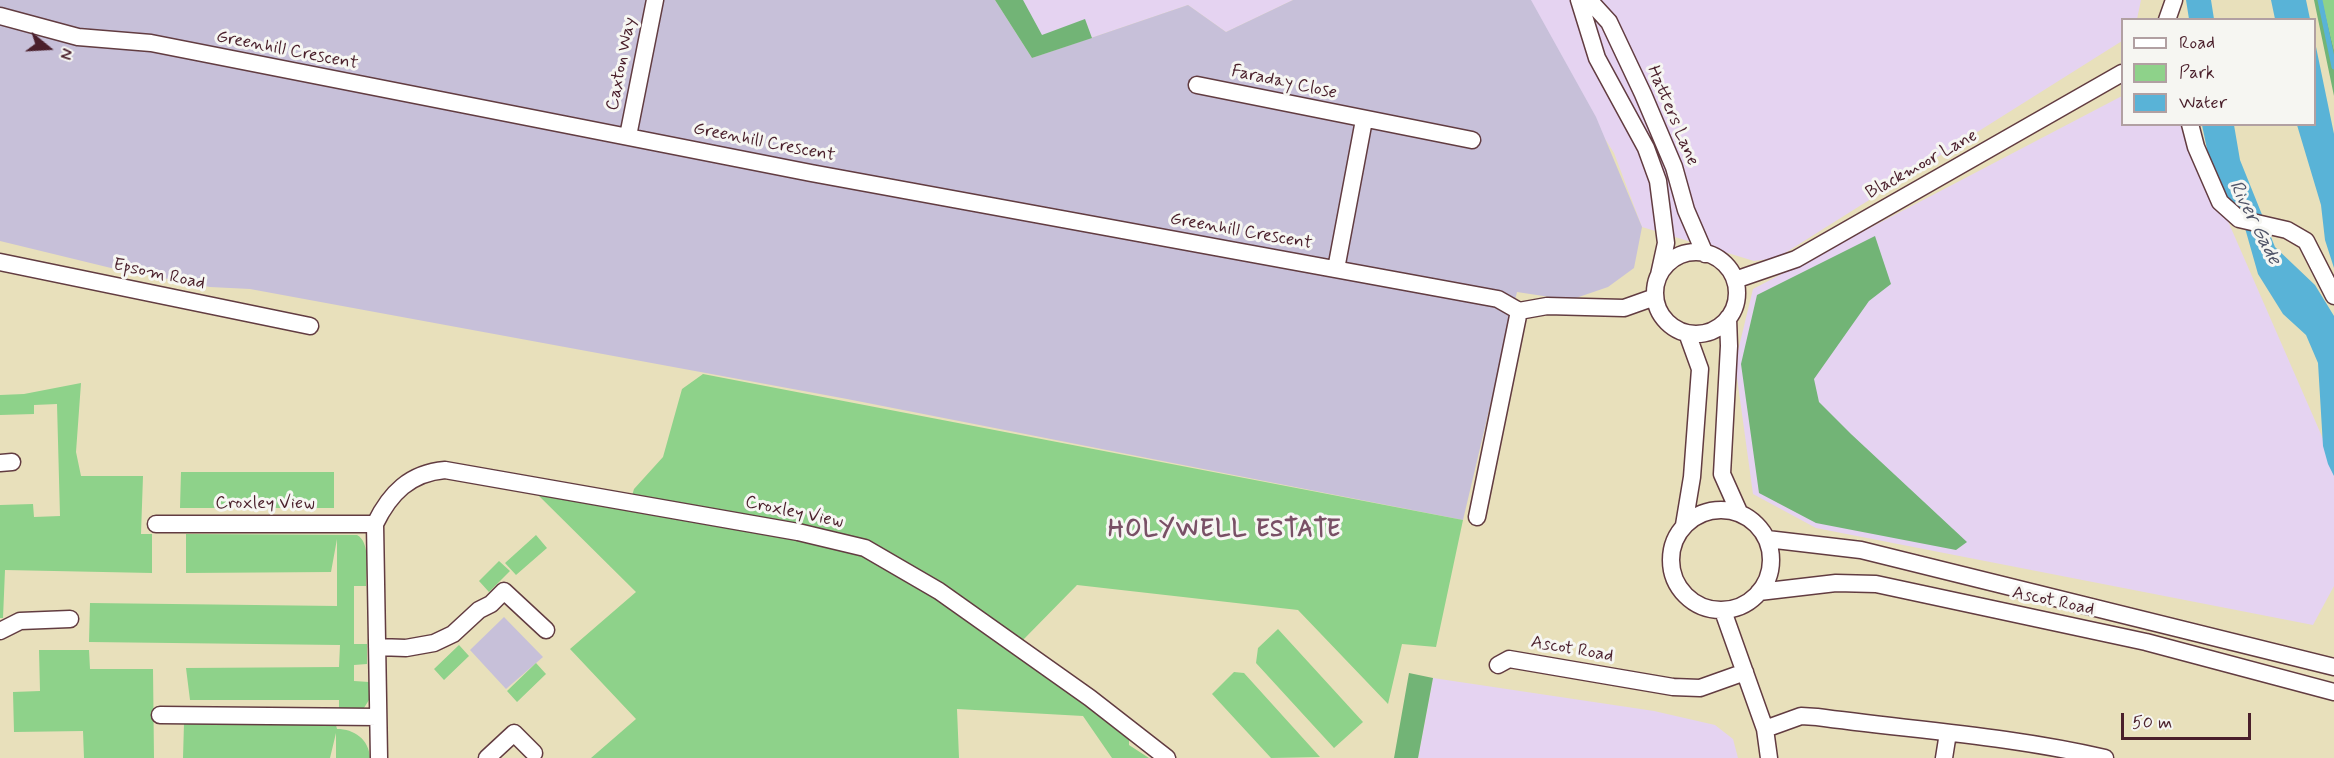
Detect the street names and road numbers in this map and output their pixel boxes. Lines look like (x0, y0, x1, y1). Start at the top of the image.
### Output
street label: Caxton Way (602, 16, 642, 112)
street label: Greenhill Crescent (214, 27, 360, 75)
street label: Faraday Close (1229, 61, 1339, 105)
street label: Hatters Lane (1641, 63, 1703, 169)
street label: Greenhill Crescent (691, 119, 837, 167)
street label: Blackmoor Lane (1863, 125, 1981, 205)
street label: Greenhill Crescent (1168, 209, 1314, 255)
street label: Epsom Road (111, 255, 207, 295)
street label: Croxley View (743, 492, 845, 534)
street label: Croxley View (215, 493, 315, 515)
street label: Ascot Road (2010, 583, 2096, 621)
street label: Ascot Road (1529, 632, 1615, 668)

